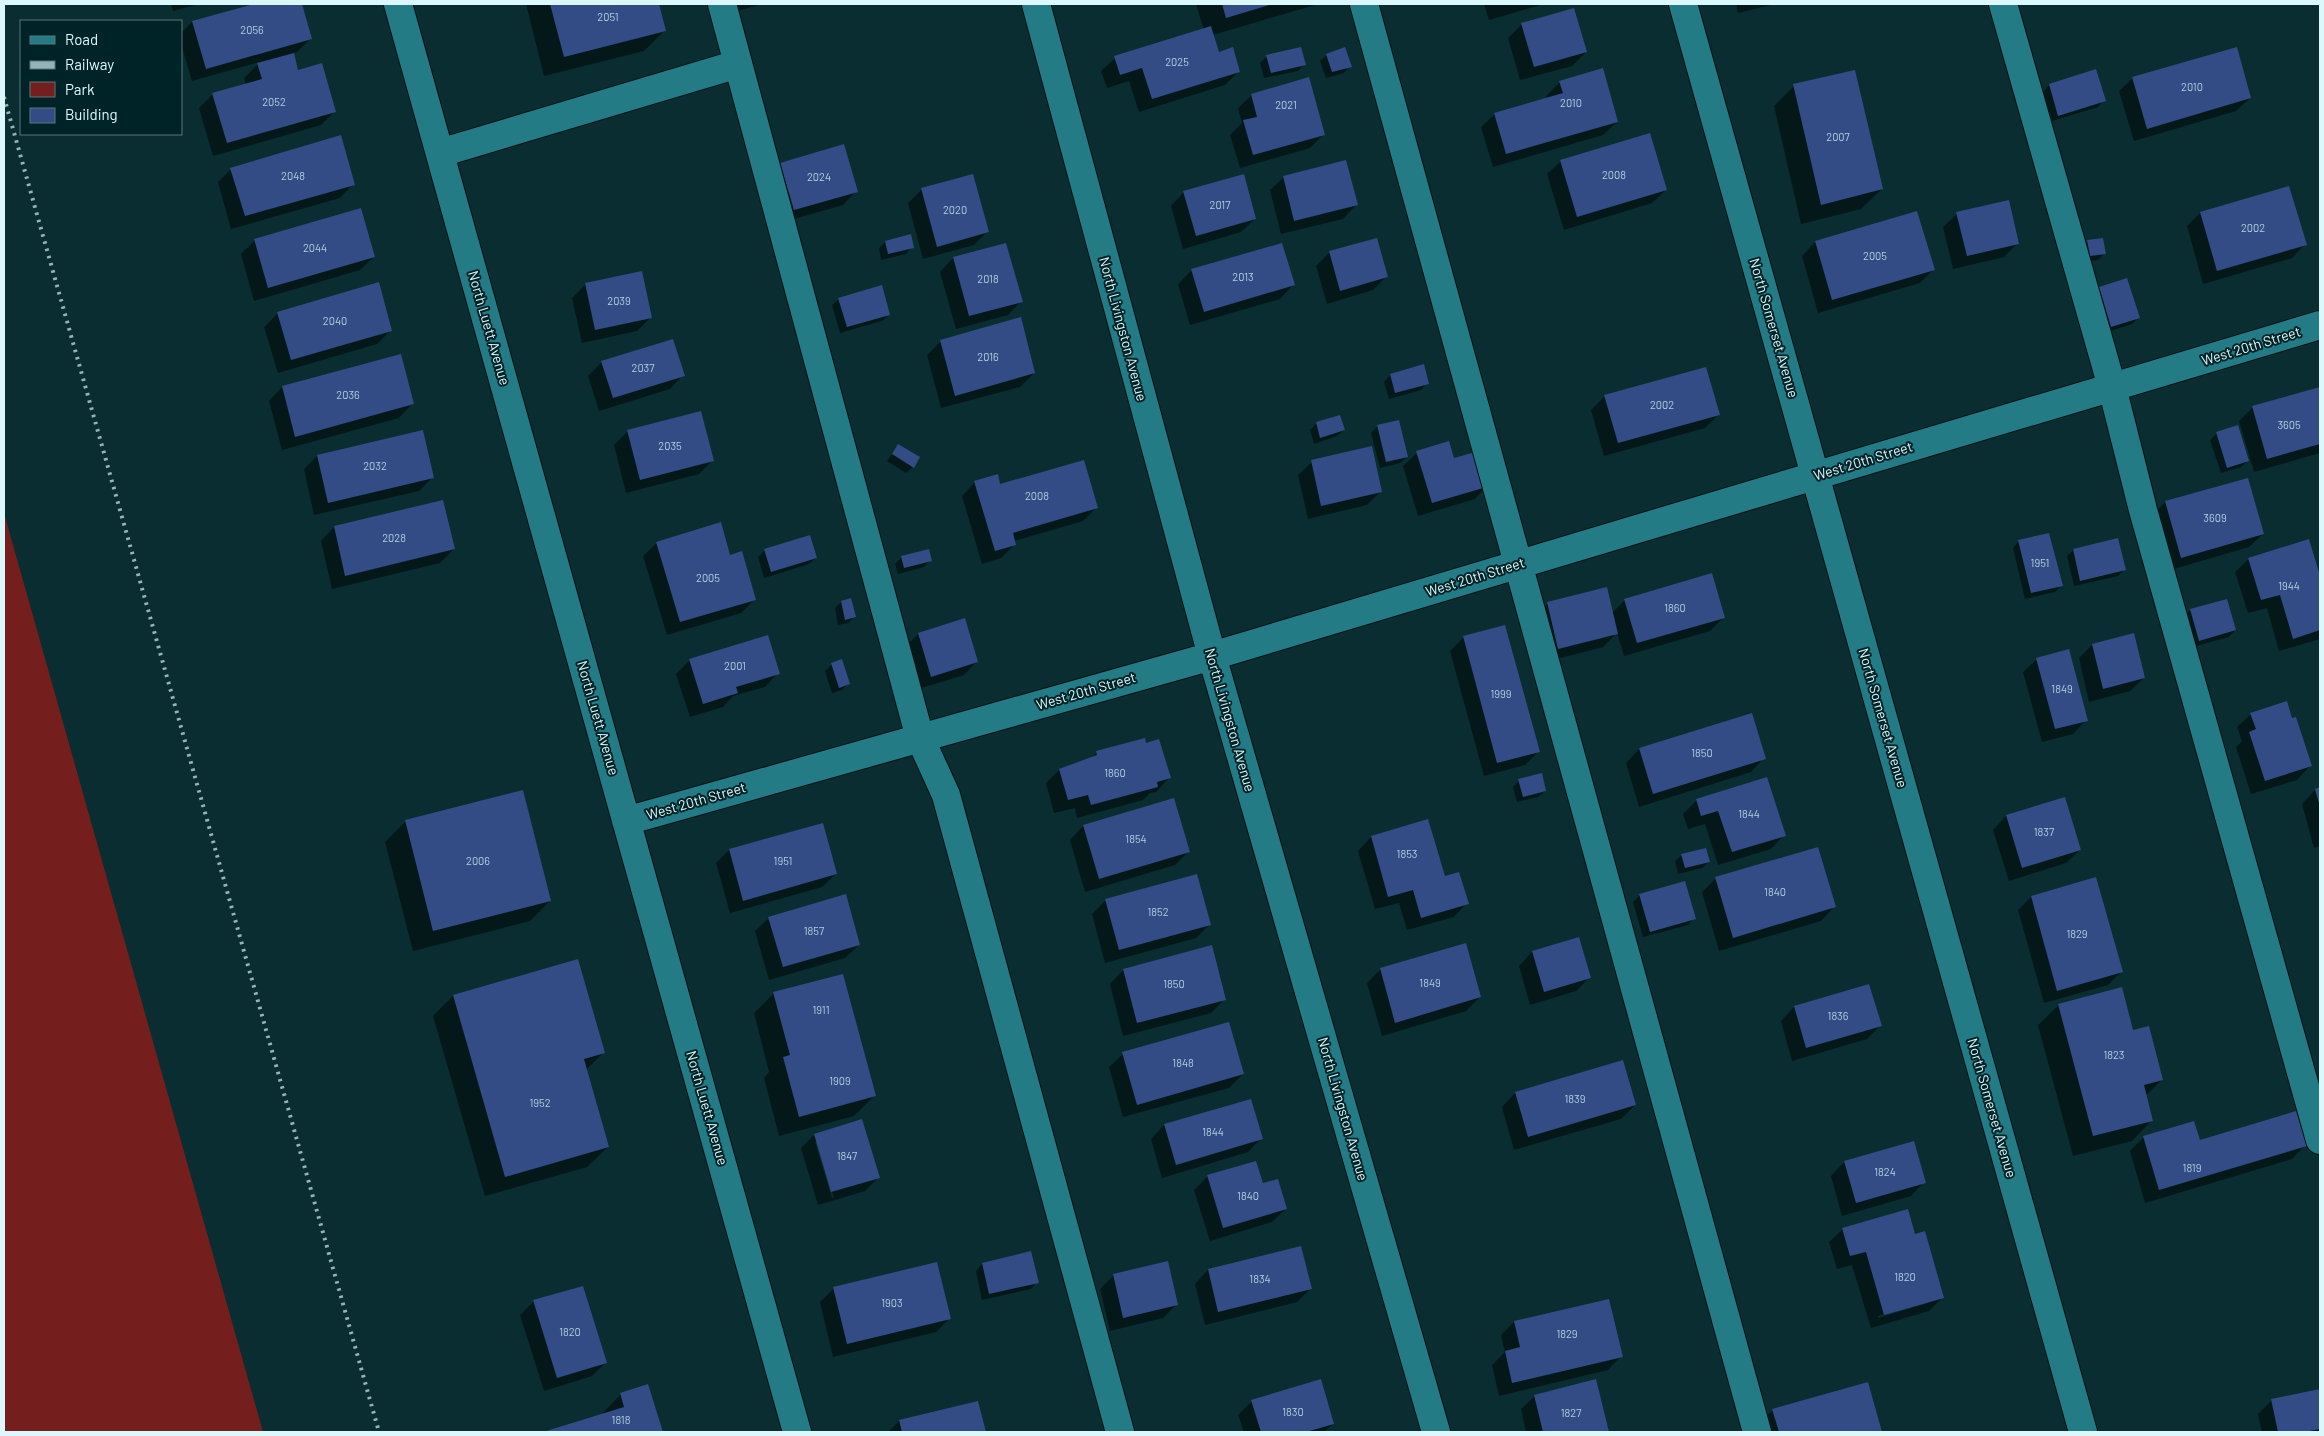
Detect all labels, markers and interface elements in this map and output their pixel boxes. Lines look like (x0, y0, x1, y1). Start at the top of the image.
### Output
house number: 2051 (597, 10, 619, 23)
legend (20, 20, 182, 135)
house number: 2056 (240, 23, 264, 36)
text: Road (65, 30, 98, 48)
text: Railway (65, 55, 114, 73)
house number: 2025 (1165, 55, 1189, 68)
text: Park (65, 80, 95, 98)
house number: 2010 (2181, 80, 2203, 93)
house number: 2052 (262, 95, 286, 108)
house number: 2010 (1560, 96, 1582, 109)
house number: 2021 (1275, 98, 1297, 111)
text: Building (65, 105, 118, 123)
house number: 2007 (1826, 130, 1850, 143)
house number: 2008 (1602, 168, 1626, 181)
house number: 2048 (281, 169, 305, 182)
house number: 2024 (807, 170, 831, 183)
house number: 2017 (1210, 198, 1230, 211)
house number: 2020 (943, 203, 967, 216)
house number: 2002 (2241, 221, 2265, 234)
house number: 2044 (303, 241, 327, 254)
house number: 2005 (1863, 249, 1887, 262)
street label: North Livingston Avenue (1096, 255, 1151, 403)
street label: North Somerset Avenue (1746, 256, 1803, 399)
street label: North Luett Avenue (465, 269, 514, 387)
house number: 2013 (1232, 270, 1254, 283)
house number: 2018 (977, 272, 999, 285)
house number: 2039 (607, 294, 631, 307)
house number: 2040 (323, 314, 347, 327)
street label: West 20th Street (2199, 322, 2302, 369)
house number: 2016 (977, 350, 999, 363)
house number: 2037 (632, 361, 654, 374)
house number: 2036 (336, 388, 360, 401)
house number: 2002 (1650, 398, 1674, 411)
house number: 3605 (2277, 418, 2301, 431)
street label: West 20th Street (1811, 437, 1914, 484)
house number: 2035 (658, 439, 682, 452)
house number: 2032 (363, 459, 387, 472)
house number: 2008 (1025, 489, 1049, 502)
house number: 3609 (2203, 511, 2227, 524)
house number: 2028 (382, 531, 406, 544)
street label: West 20th Street (1423, 553, 1526, 600)
house number: 1951 (2031, 556, 2049, 569)
house number: 2005 (696, 571, 720, 584)
house number: 1944 (2278, 579, 2300, 592)
house number: 1860 (1664, 601, 1686, 614)
street label: North Livingston Avenue (1202, 646, 1259, 794)
street label: North Somerset Avenue (1855, 646, 1912, 789)
street label: North Luett Avenue (574, 659, 623, 777)
house number: 2001 (724, 659, 746, 672)
street label: West 20th Street (1034, 668, 1138, 713)
house number: 1849 (2051, 682, 2073, 695)
house number: 1999 (1490, 687, 1512, 700)
house number: 1850 (1691, 746, 1713, 759)
house number: 1860 (1104, 766, 1126, 779)
street label: West 20th Street (644, 778, 748, 823)
house number: 1844 (1738, 807, 1760, 820)
house number: 1837 (2034, 825, 2054, 838)
house number: 1854 (1125, 832, 1147, 845)
house number: 1853 (1397, 847, 1417, 860)
house number: 2006 (466, 854, 490, 867)
house number: 1951 (774, 854, 792, 867)
house number: 1840 (1764, 885, 1786, 898)
house number: 1852 (1147, 905, 1169, 918)
house number: 1857 (804, 924, 824, 937)
house number: 1829 (2066, 927, 2088, 940)
house number: 1849 (1419, 976, 1441, 989)
house number: 1850 (1163, 977, 1185, 990)
house number: 1911 (812, 1003, 830, 1016)
house number: 1836 (1828, 1009, 1849, 1022)
street label: North Livingston Avenue (1315, 1035, 1372, 1183)
street label: North Somerset Avenue (1964, 1036, 2021, 1179)
house number: 1823 (2103, 1048, 2125, 1061)
street label: North Luett Avenue (683, 1049, 732, 1167)
house number: 1848 (1172, 1056, 1194, 1069)
house number: 1909 (829, 1074, 851, 1087)
house number: 1839 (1565, 1092, 1586, 1105)
house number: 1952 (529, 1096, 551, 1109)
house number: 1844 (1202, 1125, 1224, 1138)
house number: 1847 (837, 1149, 857, 1162)
house number: 1819 (2183, 1161, 2202, 1174)
house number: 1824 (1874, 1165, 1896, 1178)
house number: 1840 (1237, 1189, 1259, 1202)
house number: 1820 (1894, 1270, 1916, 1283)
house number: 1834 (1249, 1272, 1271, 1285)
house number: 1903 (881, 1296, 903, 1309)
house number: 1820 (559, 1325, 581, 1338)
house number: 1829 (1556, 1327, 1578, 1340)
house number: 1830 (1282, 1405, 1304, 1418)
house number: 1827 (1561, 1406, 1581, 1419)
house number: 1818 (612, 1413, 631, 1426)

